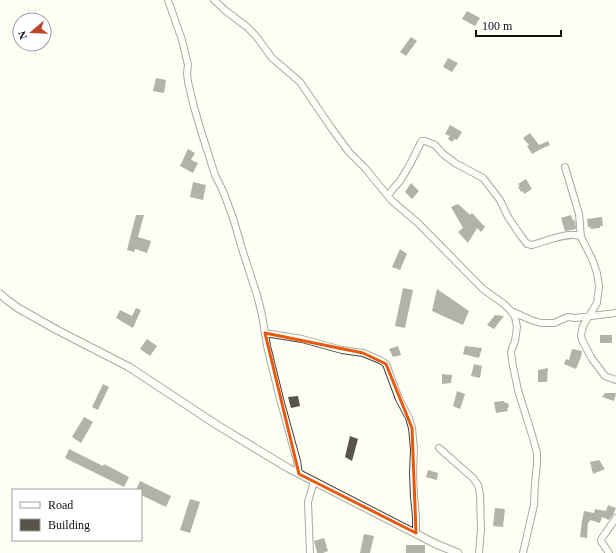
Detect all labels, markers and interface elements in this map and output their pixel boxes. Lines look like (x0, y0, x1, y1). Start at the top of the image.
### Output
north arrow (12, 12, 52, 52)
scale bar (476, 12, 561, 38)
text: 100 m (482, 19, 513, 33)
text: N (16, 29, 30, 41)
legend (12, 489, 142, 541)
text: Road (48, 498, 73, 512)
text: Building (48, 518, 90, 532)

